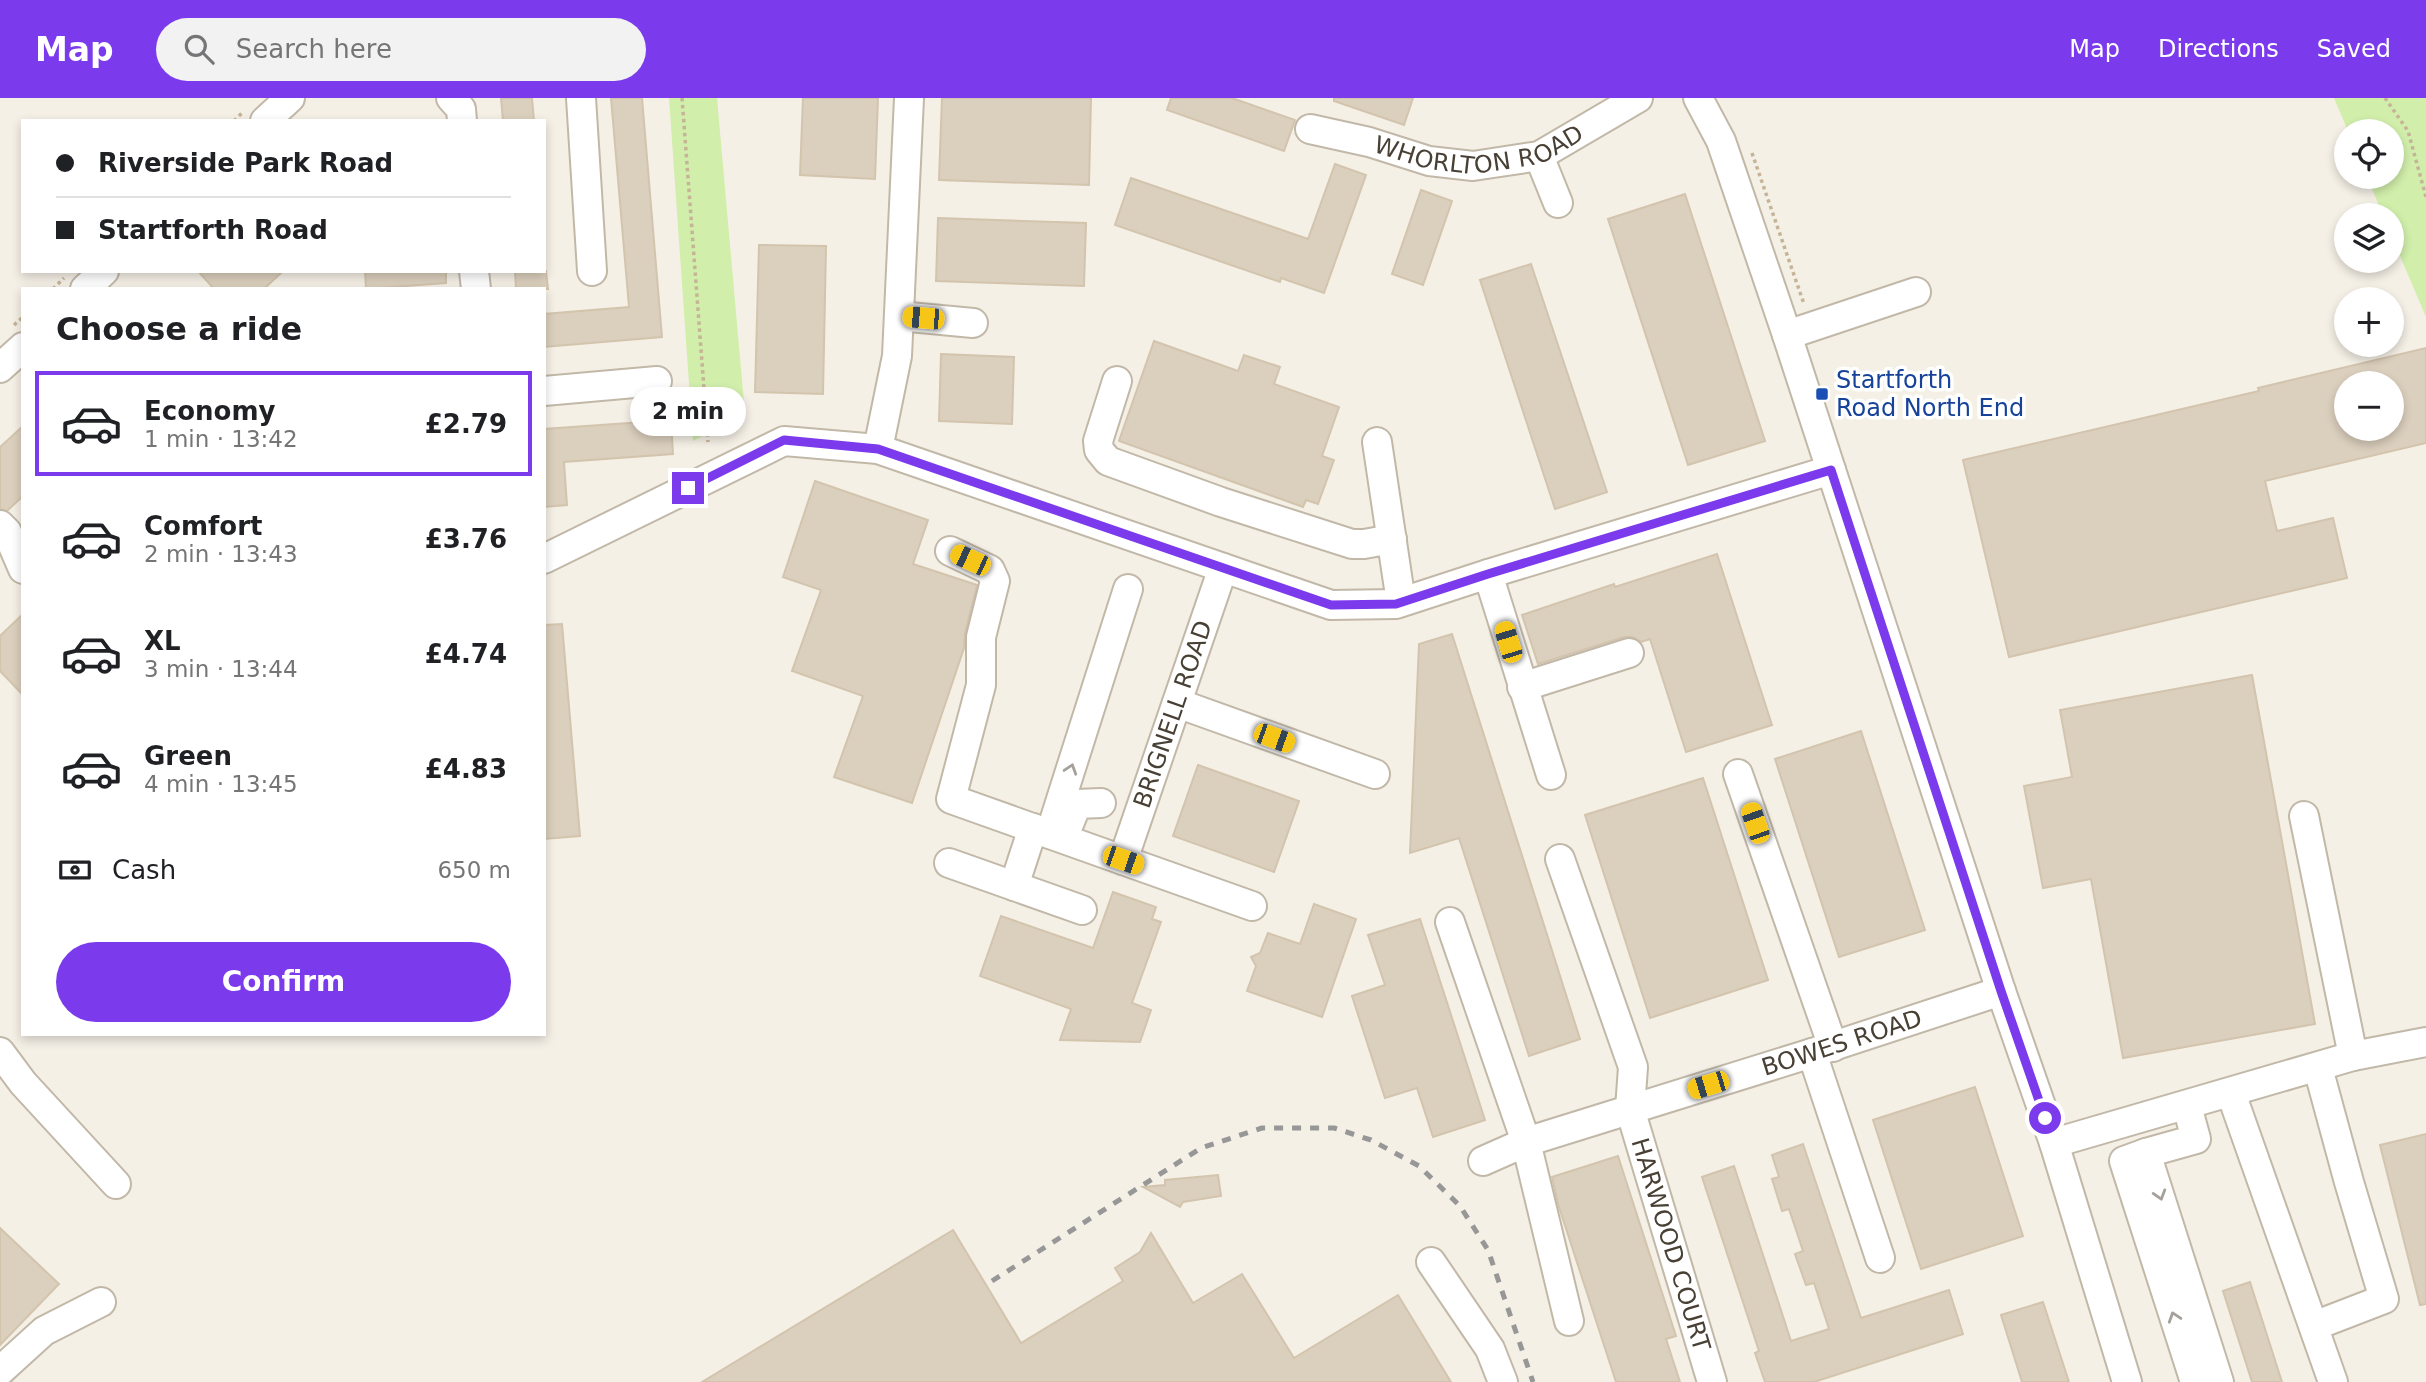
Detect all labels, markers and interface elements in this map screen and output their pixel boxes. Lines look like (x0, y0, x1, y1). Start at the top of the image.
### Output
search box (156, 18, 646, 81)
text: Map (35, 30, 114, 69)
icon: search (180, 30, 218, 68)
text: Search here (236, 34, 392, 64)
text: Map (2069, 35, 2120, 63)
text: Directions (2158, 35, 2279, 63)
text: Saved (2317, 35, 2391, 63)
street label: WHORLTON ROAD (1371, 119, 1588, 180)
map controls (2334, 119, 2404, 441)
button: locate (2334, 119, 2404, 189)
text: Riverside Park Road (98, 148, 393, 178)
button: layers (2334, 203, 2404, 273)
text: Startforth Road (98, 215, 328, 245)
button: + (2334, 287, 2404, 357)
car (902, 306, 945, 330)
text: Choose a ride (56, 310, 302, 348)
place label: Startforth Road North End (1836, 366, 2024, 422)
button: − (2334, 371, 2404, 441)
callout: 2 min (630, 386, 746, 436)
marker: Startforth Road North End (1814, 386, 1830, 402)
icon: car (60, 392, 123, 455)
text: Economy (144, 396, 275, 426)
text: 2 min (652, 398, 724, 424)
text: £2.79 (425, 409, 507, 439)
text: 1 min · 13:42 (144, 426, 298, 452)
route end (672, 472, 704, 504)
icon: car (60, 507, 123, 570)
text: Comfort (144, 511, 262, 541)
text: £3.76 (425, 524, 507, 554)
text: 2 min · 13:43 (144, 541, 298, 567)
car (947, 542, 994, 578)
street label: BRIGNELL ROAD (1128, 617, 1218, 812)
car (1492, 619, 1525, 665)
icon: car (60, 622, 123, 685)
text: XL (144, 626, 181, 656)
text: £4.74 (425, 639, 507, 669)
text: 3 min · 13:44 (144, 656, 298, 682)
car (1251, 721, 1298, 755)
icon: car (60, 737, 123, 800)
text: Green (144, 741, 232, 771)
text: £4.83 (425, 754, 507, 784)
one-way arrow (1062, 764, 1077, 776)
text: 4 min · 13:45 (144, 771, 298, 797)
car (1739, 800, 1772, 846)
car (1100, 843, 1147, 877)
icon: cash (56, 851, 94, 889)
text: Cash (112, 855, 176, 885)
text: 650 m (437, 857, 511, 883)
button: Confirm (56, 942, 511, 1022)
street label: BOWES ROAD (1758, 1004, 1925, 1082)
car (1685, 1069, 1732, 1101)
route start (2029, 1102, 2061, 1134)
street label: HARWOOD COURT (1626, 1135, 1716, 1354)
one-way arrow (2151, 1189, 2166, 1201)
one-way arrow (2168, 1311, 2182, 1324)

